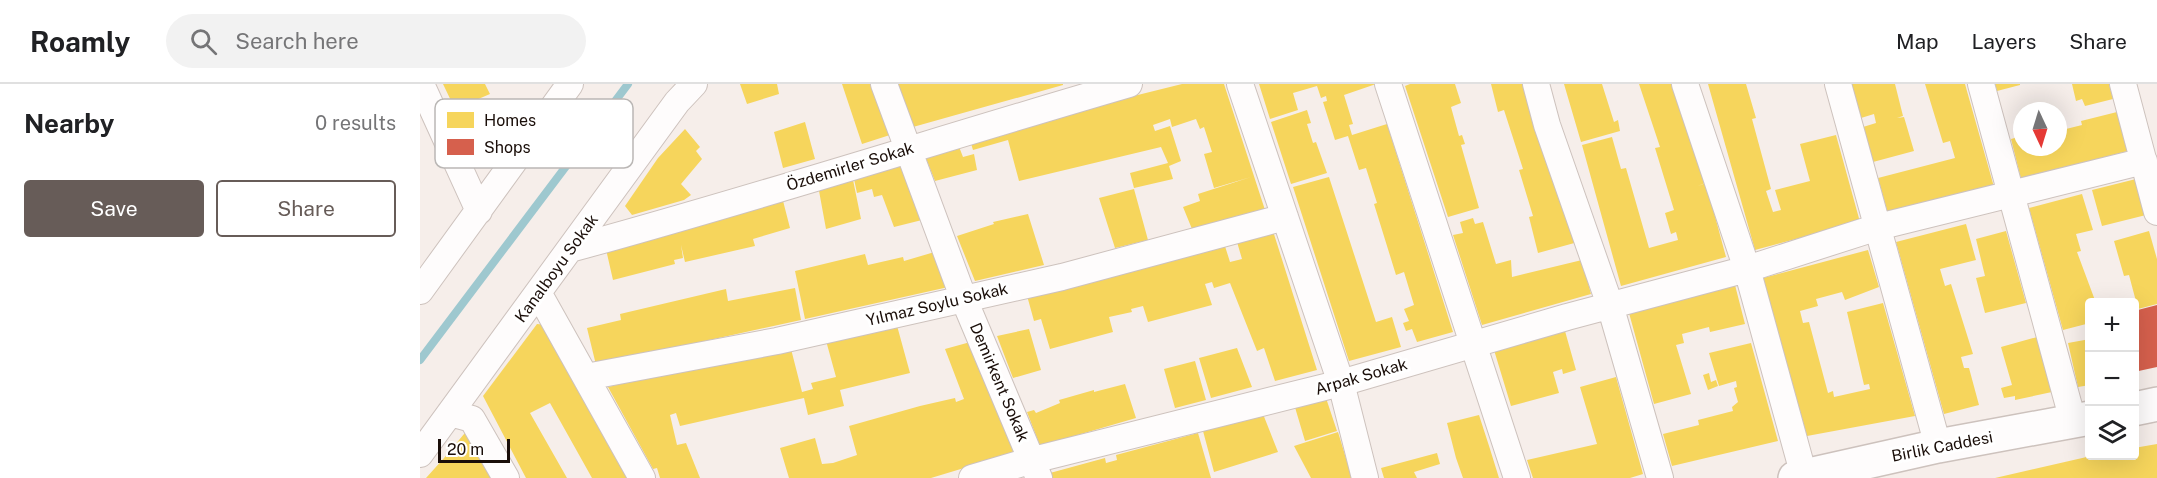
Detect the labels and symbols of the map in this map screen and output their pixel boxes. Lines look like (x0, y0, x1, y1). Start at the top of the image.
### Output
legend (435, 99, 633, 168)
north arrow (2013, 102, 2067, 156)
text: Homes (484, 111, 536, 130)
street label: Özdemirler Sokak (784, 137, 916, 195)
text: Shops (484, 138, 531, 157)
street label: Kanalboyu Sokak (511, 211, 602, 326)
street label: Yılmaz Soylu Sokak (864, 279, 1010, 330)
street label: Demirkent Sokak (966, 320, 1033, 445)
street label: Arpak Sokak (1313, 354, 1409, 399)
street label: Birlik Caddesi (1890, 427, 1994, 466)
scale bar (438, 436, 510, 464)

